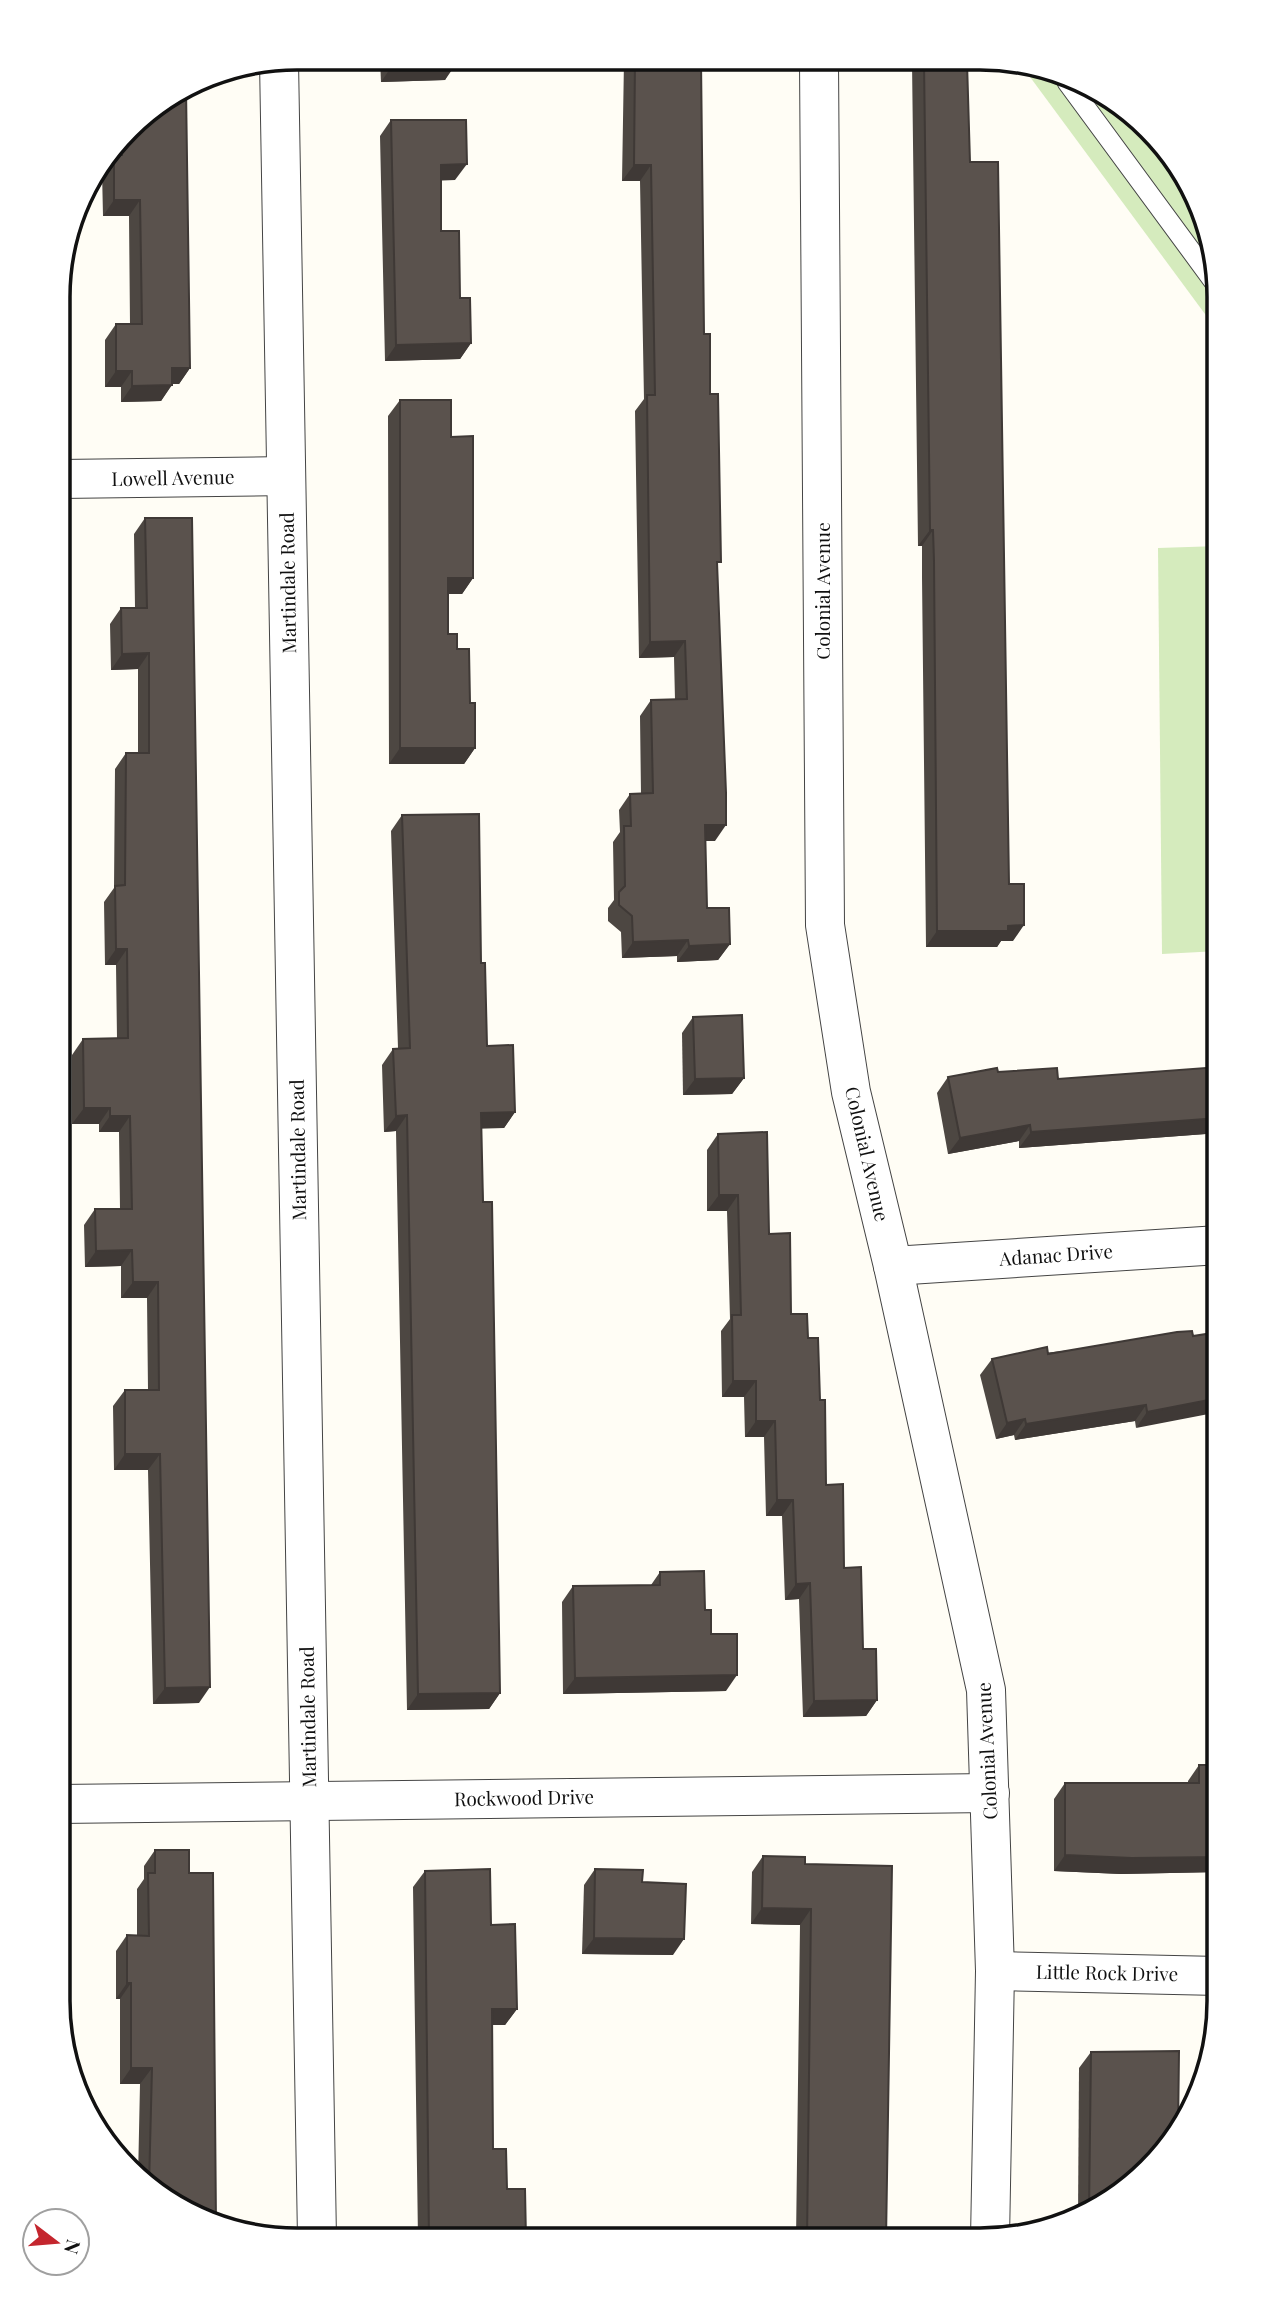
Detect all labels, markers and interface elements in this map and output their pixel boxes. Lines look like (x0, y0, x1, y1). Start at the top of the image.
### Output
street label: Lowell Avenue (111, 463, 235, 491)
street label: Martindale Road (273, 512, 301, 654)
street label: Colonial Avenue (809, 522, 835, 660)
street label: Martindale Road (283, 1079, 311, 1221)
street label: Colonial Avenue (840, 1084, 896, 1224)
street label: Adanac Drive (997, 1237, 1114, 1271)
street label: Martindale Road (293, 1646, 321, 1788)
street label: Colonial Avenue (969, 1682, 1003, 1820)
street label: Rockwood Drive (454, 1783, 594, 1811)
street label: Little Rock Drive (1036, 1958, 1178, 1986)
north arrow (21, 2207, 91, 2277)
text: N (59, 2237, 88, 2257)

